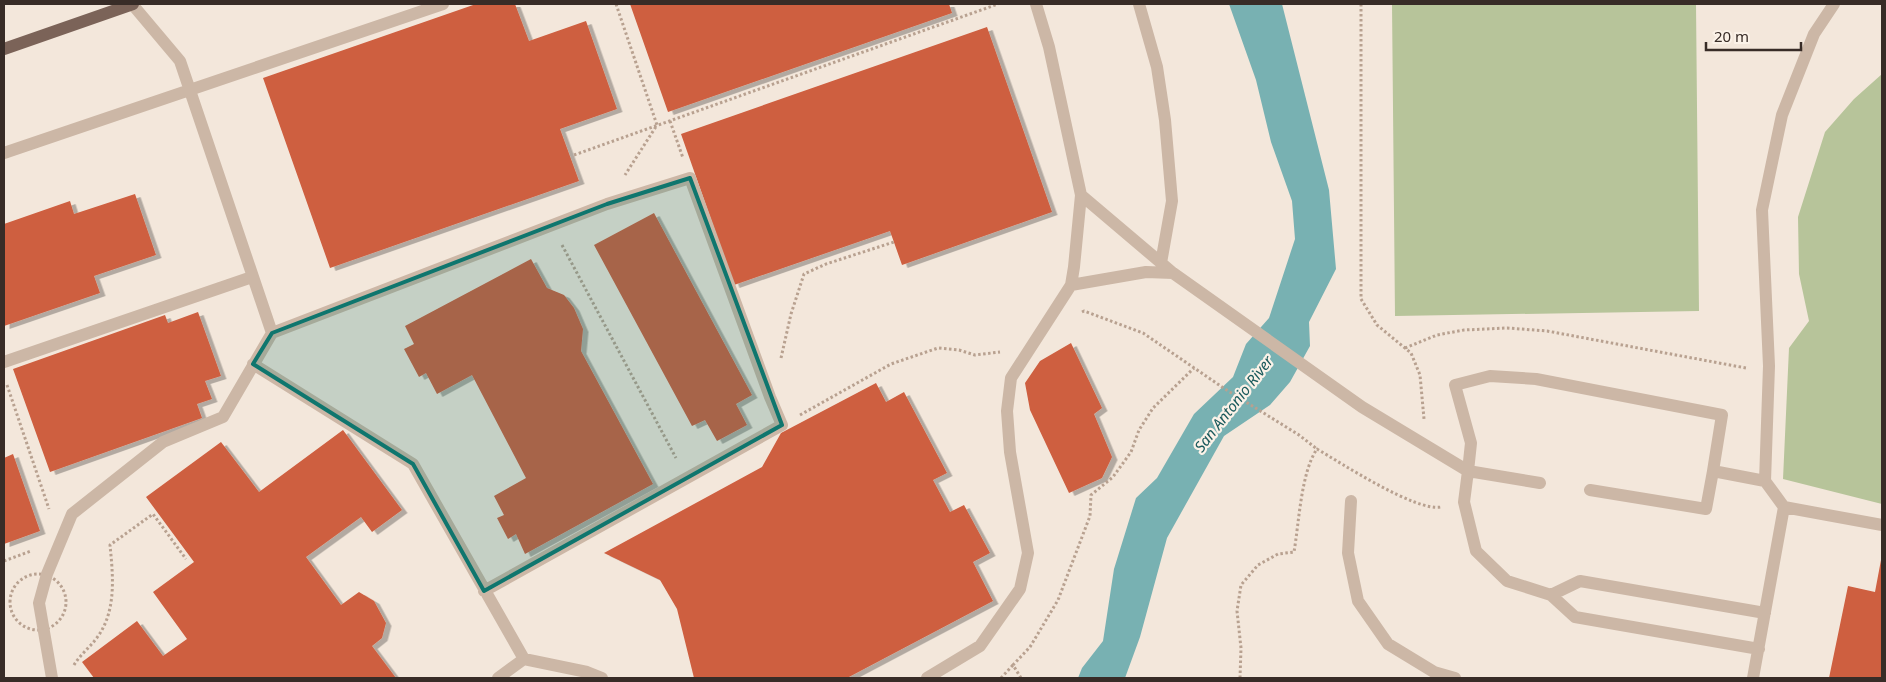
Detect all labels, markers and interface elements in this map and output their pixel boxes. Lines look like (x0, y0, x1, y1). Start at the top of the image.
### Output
scale bar (1706, 20, 1801, 52)
text: 20 m (1714, 26, 1749, 46)
water label: San Antonio River (1189, 350, 1278, 456)

